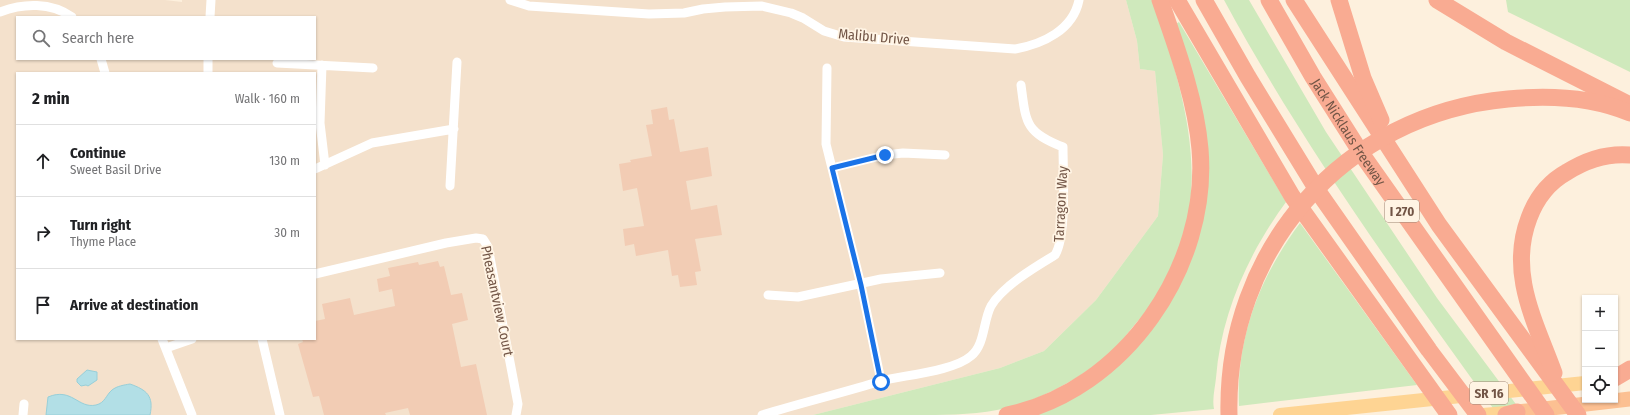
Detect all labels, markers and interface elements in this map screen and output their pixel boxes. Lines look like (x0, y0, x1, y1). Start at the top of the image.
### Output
search box (16, 16, 316, 60)
street label: Malibu Drive (838, 25, 910, 49)
icon: search (30, 27, 52, 49)
text: Search here (62, 29, 134, 47)
street label: Jack Nicklaus Freeway (1308, 75, 1390, 189)
text: 2 min (32, 88, 70, 109)
text: Walk · 160 m (235, 91, 300, 106)
text: Continue (70, 144, 126, 162)
route end (876, 146, 894, 164)
icon: ahead (32, 150, 54, 172)
text: 130 m (269, 153, 300, 168)
text: Sweet Basil Drive (70, 162, 161, 177)
street label: Tarragon Way (1051, 165, 1072, 242)
road number: I 270 (1385, 200, 1419, 222)
text: Turn right (70, 216, 131, 234)
icon: right (32, 222, 54, 244)
text: 30 m (274, 225, 300, 240)
text: Thyme Place (70, 234, 136, 249)
street label: Pheasantview Court (477, 244, 517, 358)
icon: arrive (32, 294, 54, 316)
map controls (1582, 295, 1618, 403)
button: + (1582, 295, 1618, 331)
text: Arrive at destination (70, 296, 198, 314)
button: − (1582, 331, 1618, 367)
button: locate (1582, 367, 1618, 403)
route start (872, 373, 890, 391)
road number: SR 16 (1470, 382, 1508, 404)

